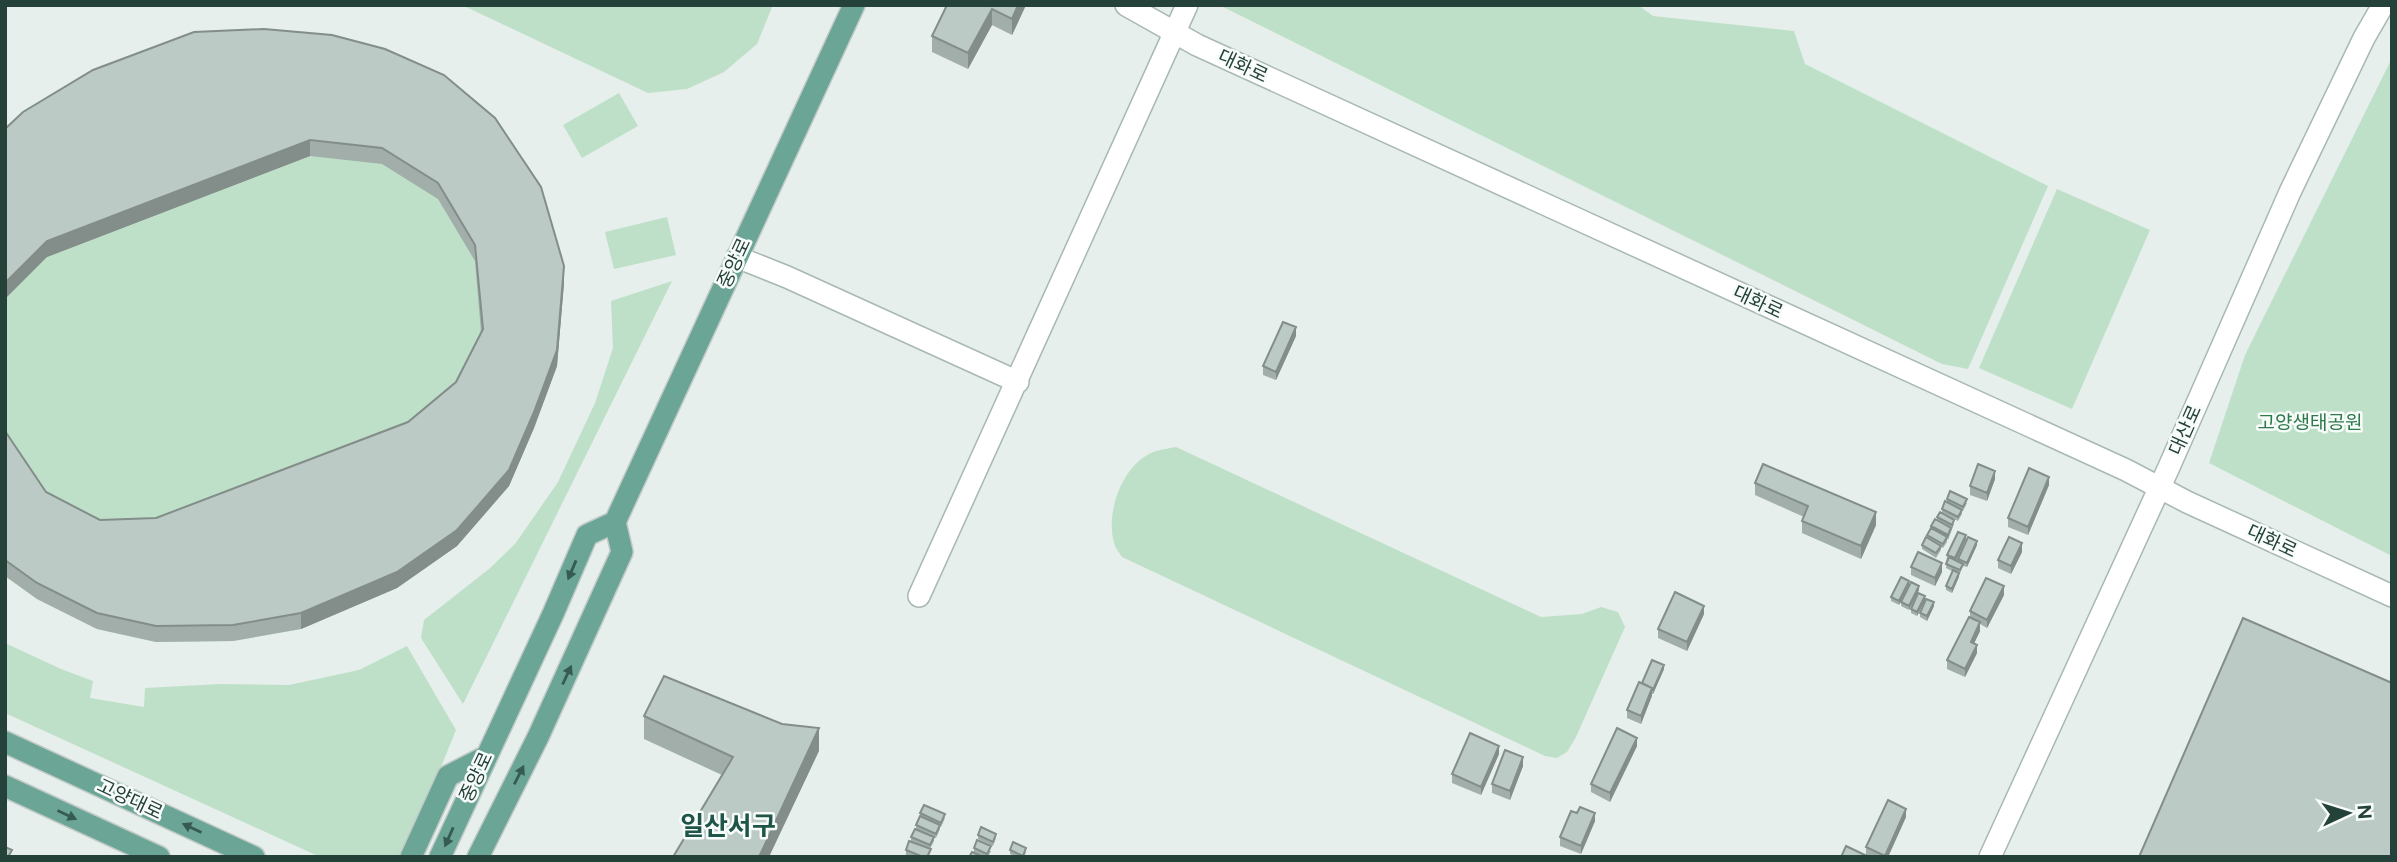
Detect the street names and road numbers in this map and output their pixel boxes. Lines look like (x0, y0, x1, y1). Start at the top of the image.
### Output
street label: 대화로 (1214, 44, 1272, 88)
street label: 중앙로 (712, 234, 756, 292)
street label: 대화로 (1729, 280, 1787, 324)
street label: 대산로 (2164, 401, 2206, 459)
street label: 대화로 (2243, 519, 2301, 563)
street label: 중앙로 (454, 748, 498, 806)
street label: 고양대로 (93, 774, 167, 824)

